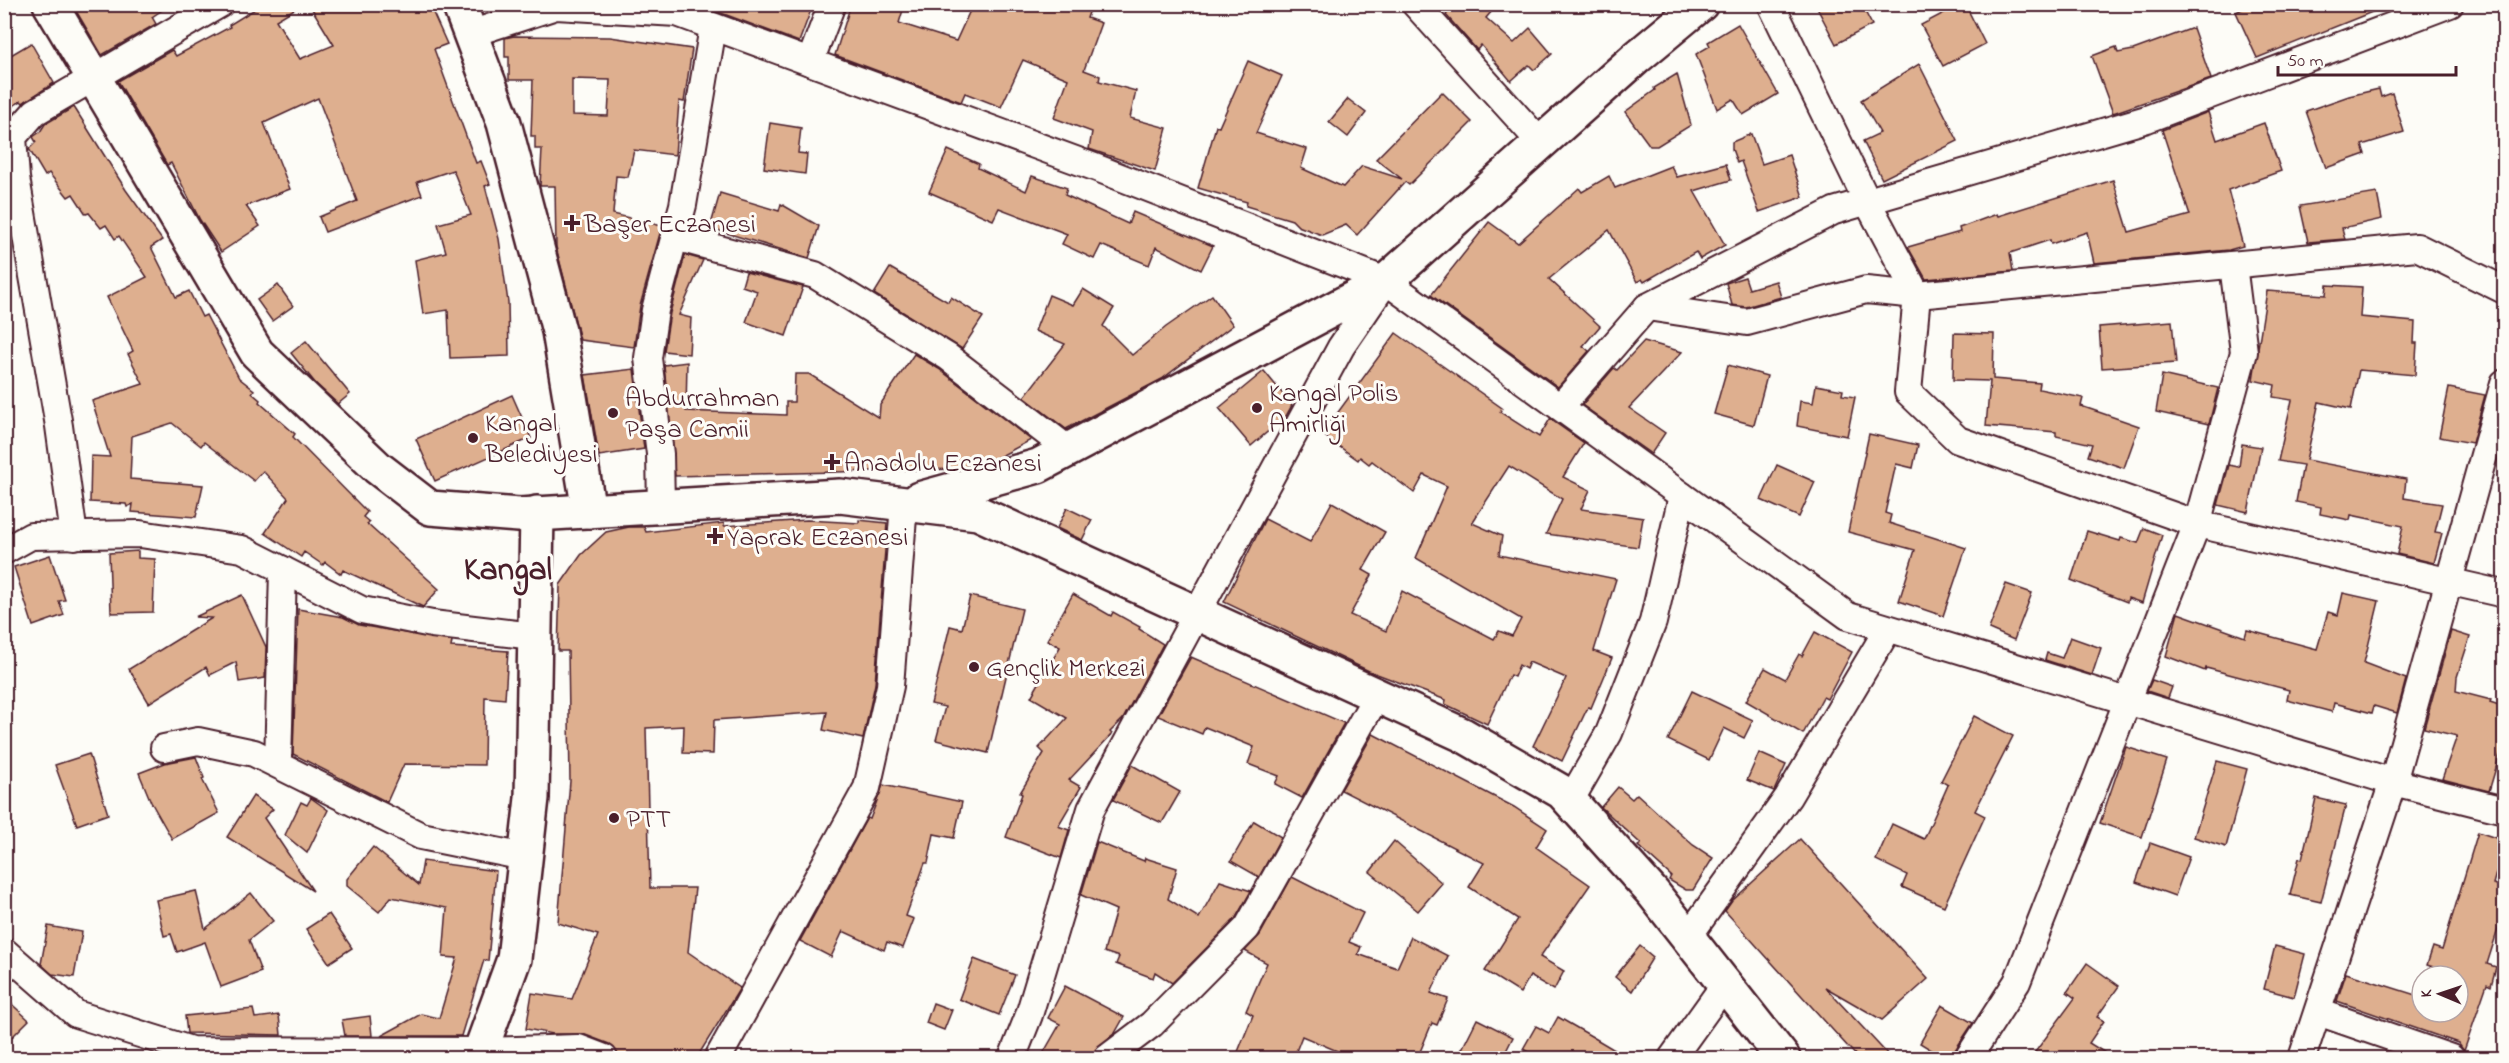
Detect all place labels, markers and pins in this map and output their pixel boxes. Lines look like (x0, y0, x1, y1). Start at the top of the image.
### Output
place label: Başer Eczanesi (583, 206, 756, 245)
marker: Başer Eczanesi (565, 216, 579, 230)
place label: Kangal Polis Amirliği (1269, 375, 1398, 445)
place label: Abdurrahman Paşa Camii (625, 380, 779, 450)
marker: Kangal Polis Amirliği (1250, 401, 1264, 415)
place label: Kangal Belediyesi (484, 405, 598, 475)
marker: Abdurrahman Paşa Camii (606, 406, 620, 420)
marker: Kangal Belediyesi (466, 431, 480, 445)
place label: Anadolu Eczanesi (844, 445, 1042, 484)
marker: Anadolu Eczanesi (825, 455, 839, 469)
place label: Yaprak Eczanesi (727, 519, 908, 558)
marker: Yaprak Eczanesi (708, 529, 722, 543)
place label: Gençlik Merkezi (986, 650, 1145, 689)
marker: Gençlik Merkezi (967, 660, 981, 674)
place label: PTT (626, 801, 671, 840)
marker: PTT (607, 811, 621, 825)

